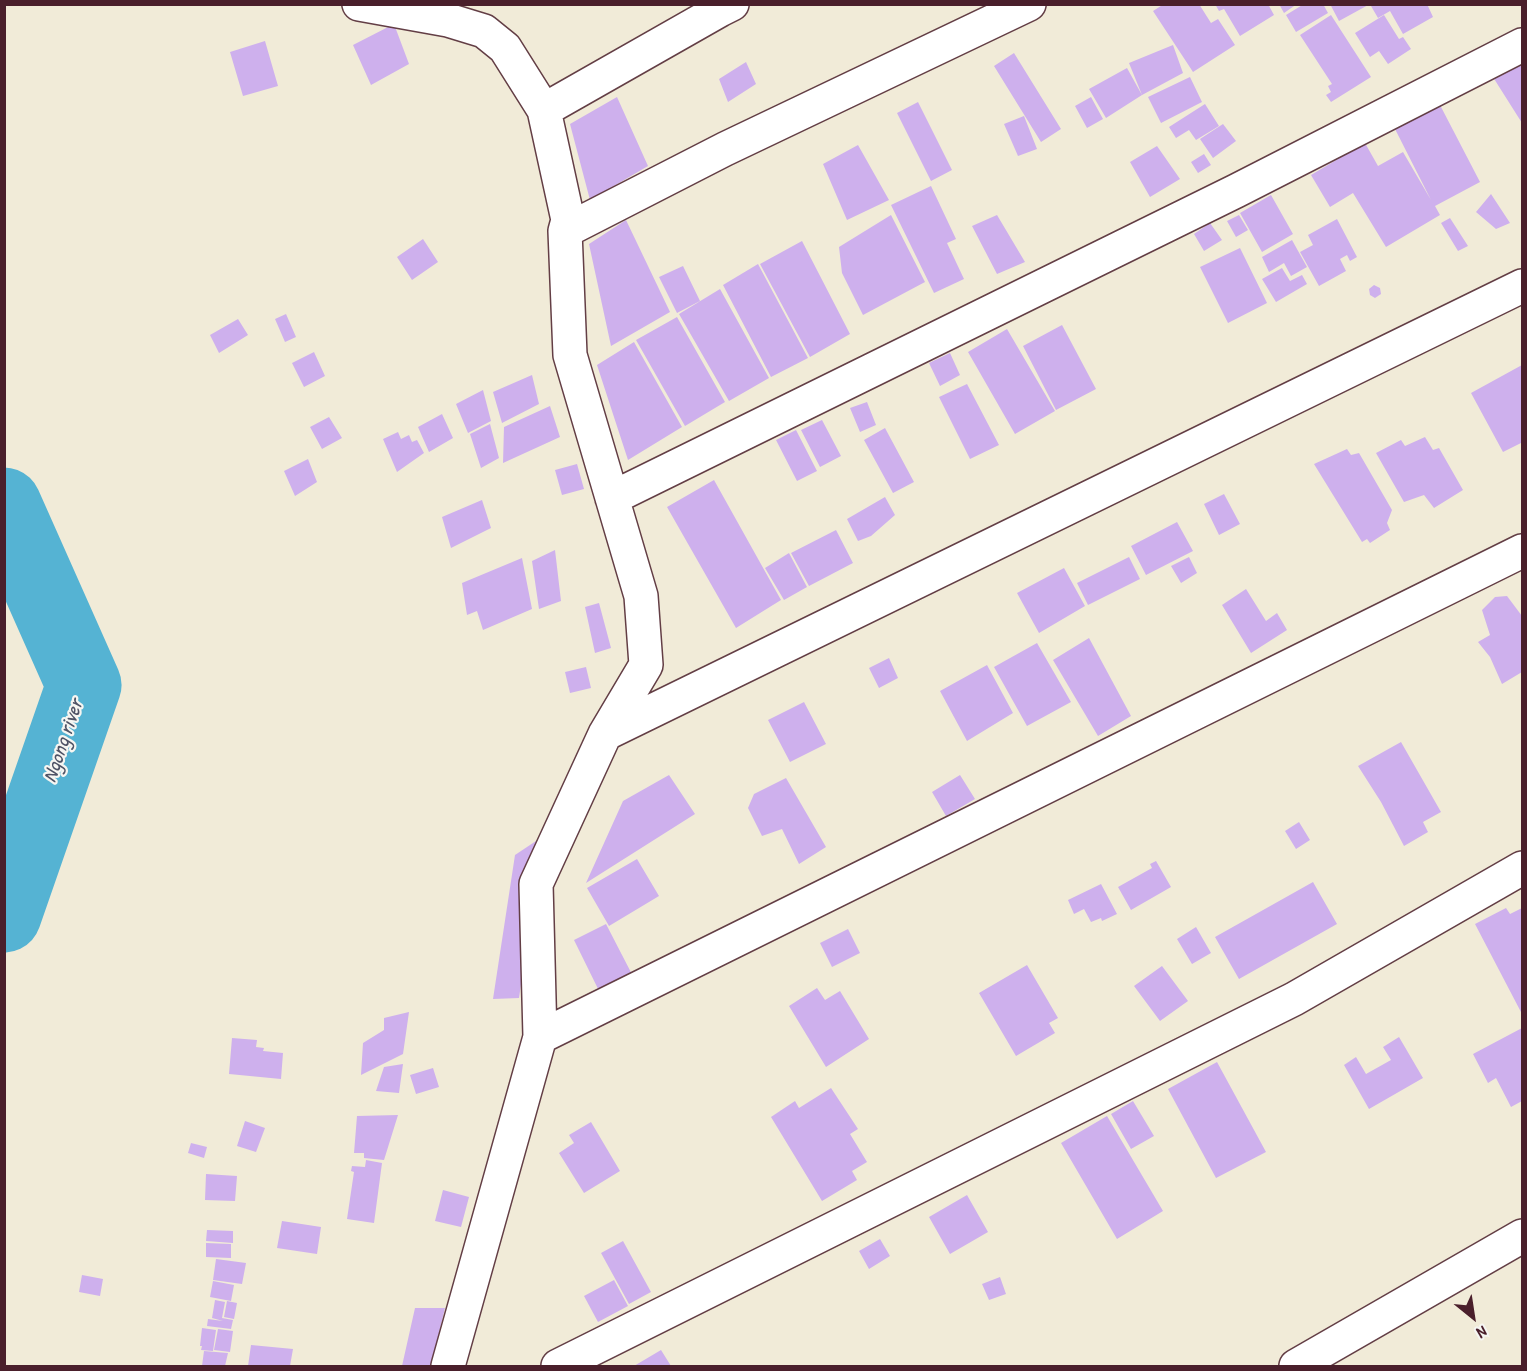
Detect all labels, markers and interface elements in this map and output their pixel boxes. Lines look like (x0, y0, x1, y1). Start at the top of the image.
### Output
water label: Ngong river (39, 696, 89, 786)
north arrow (1443, 1287, 1503, 1347)
text: N (1473, 1321, 1491, 1344)

